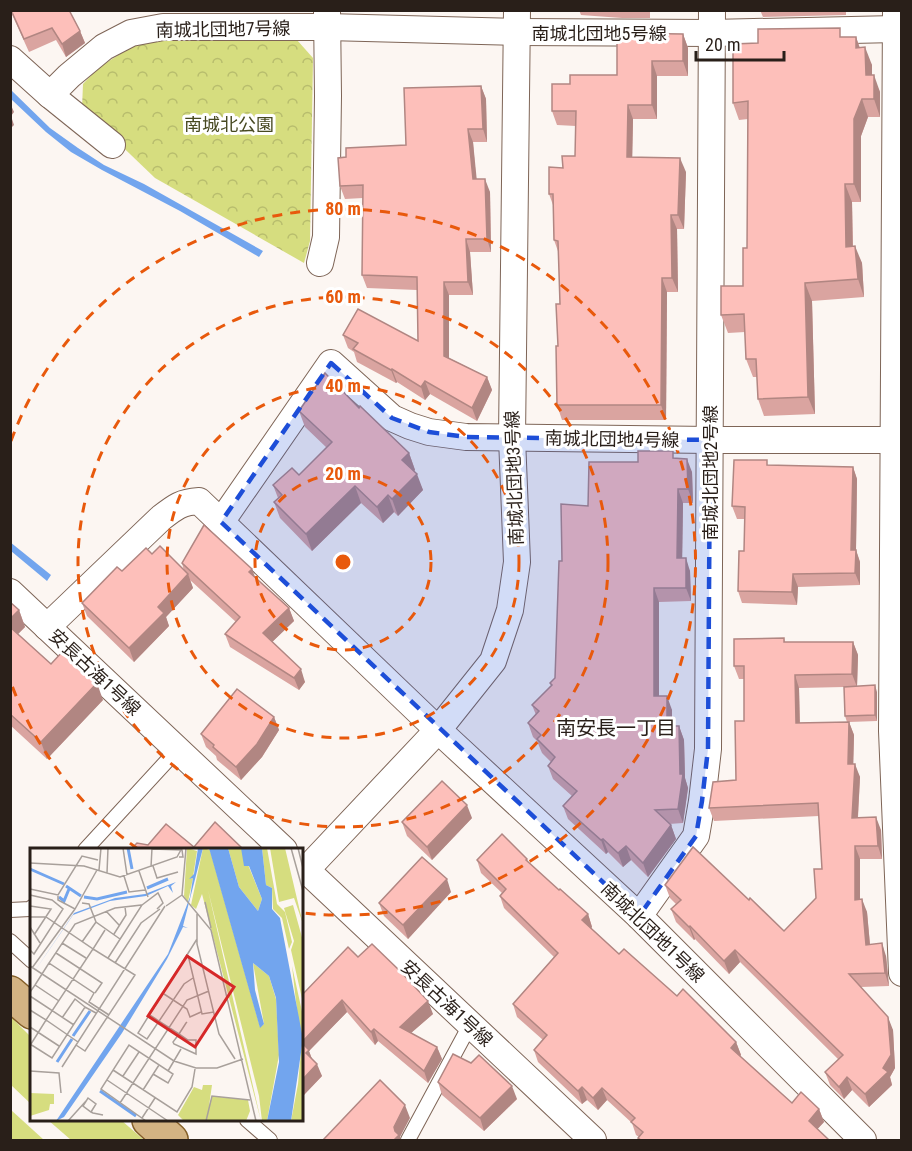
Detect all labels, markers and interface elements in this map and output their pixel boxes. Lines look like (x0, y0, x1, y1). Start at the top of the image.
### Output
street label: 南城北団地7号線 (155, 17, 291, 41)
street label: 南城北団地5号線 (532, 23, 666, 44)
scale bar (696, 24, 784, 62)
text: 20 m (705, 34, 740, 55)
park label: 南城北公園 (184, 114, 274, 135)
text: 80 m (325, 198, 361, 219)
text: 60 m (325, 286, 361, 307)
text: 40 m (325, 375, 361, 396)
street label: 南城北団地2号線 (700, 406, 721, 540)
street label: 南城北団地3号線 (501, 410, 527, 546)
street label: 南城北団地4号線 (544, 427, 680, 451)
text: 20 m (325, 463, 361, 484)
centre of rings (333, 552, 353, 572)
street label: 安長古海1号線 (45, 624, 145, 720)
district label: 南安長一丁目 (556, 716, 676, 740)
inset map (30, 848, 303, 1121)
street label: 南城北団地1号線 (597, 878, 709, 986)
street label: 安長古海1号線 (397, 955, 497, 1051)

